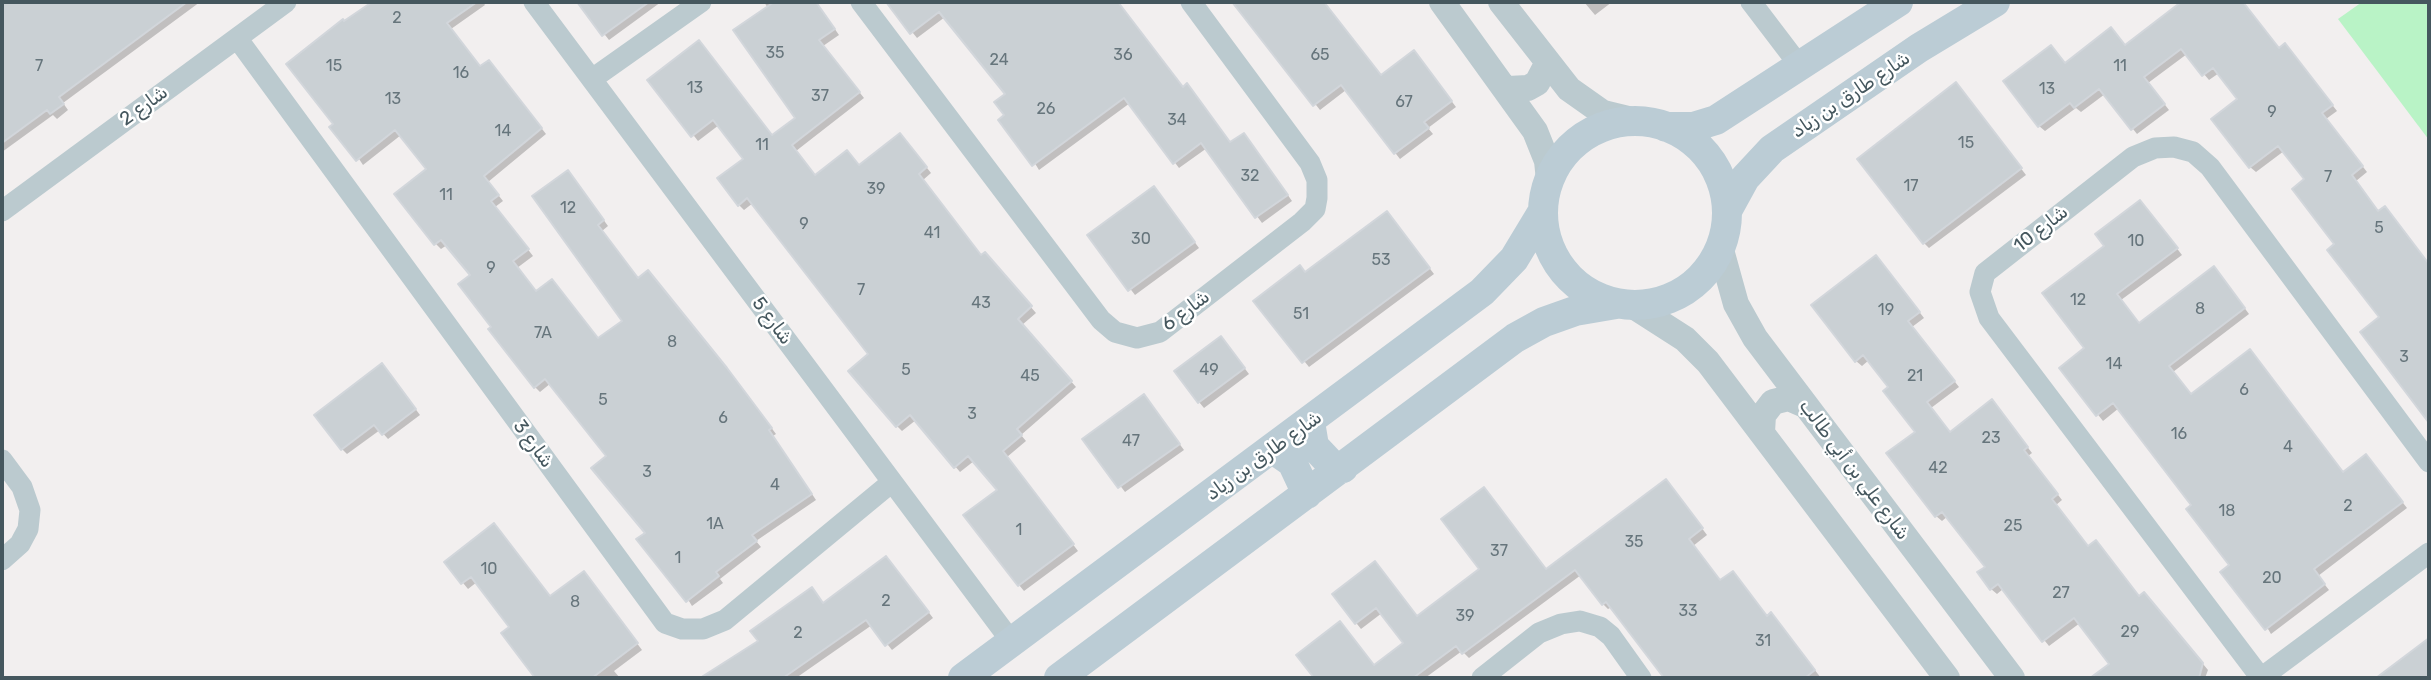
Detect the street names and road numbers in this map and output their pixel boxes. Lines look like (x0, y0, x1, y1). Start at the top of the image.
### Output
street label: شارع طارق بن زياد (1787, 47, 1915, 143)
street label: شارع 2 (116, 81, 172, 131)
street label: شارع 10 (2009, 201, 2073, 257)
street label: شارع 6 (1158, 286, 1214, 336)
street label: شارع 5 (747, 293, 797, 349)
street label: شارع علي بن أبي طالب (1794, 395, 1914, 545)
street label: شارع طارق بن زياد (1201, 406, 1327, 506)
street label: شارع 3 (508, 415, 558, 473)

